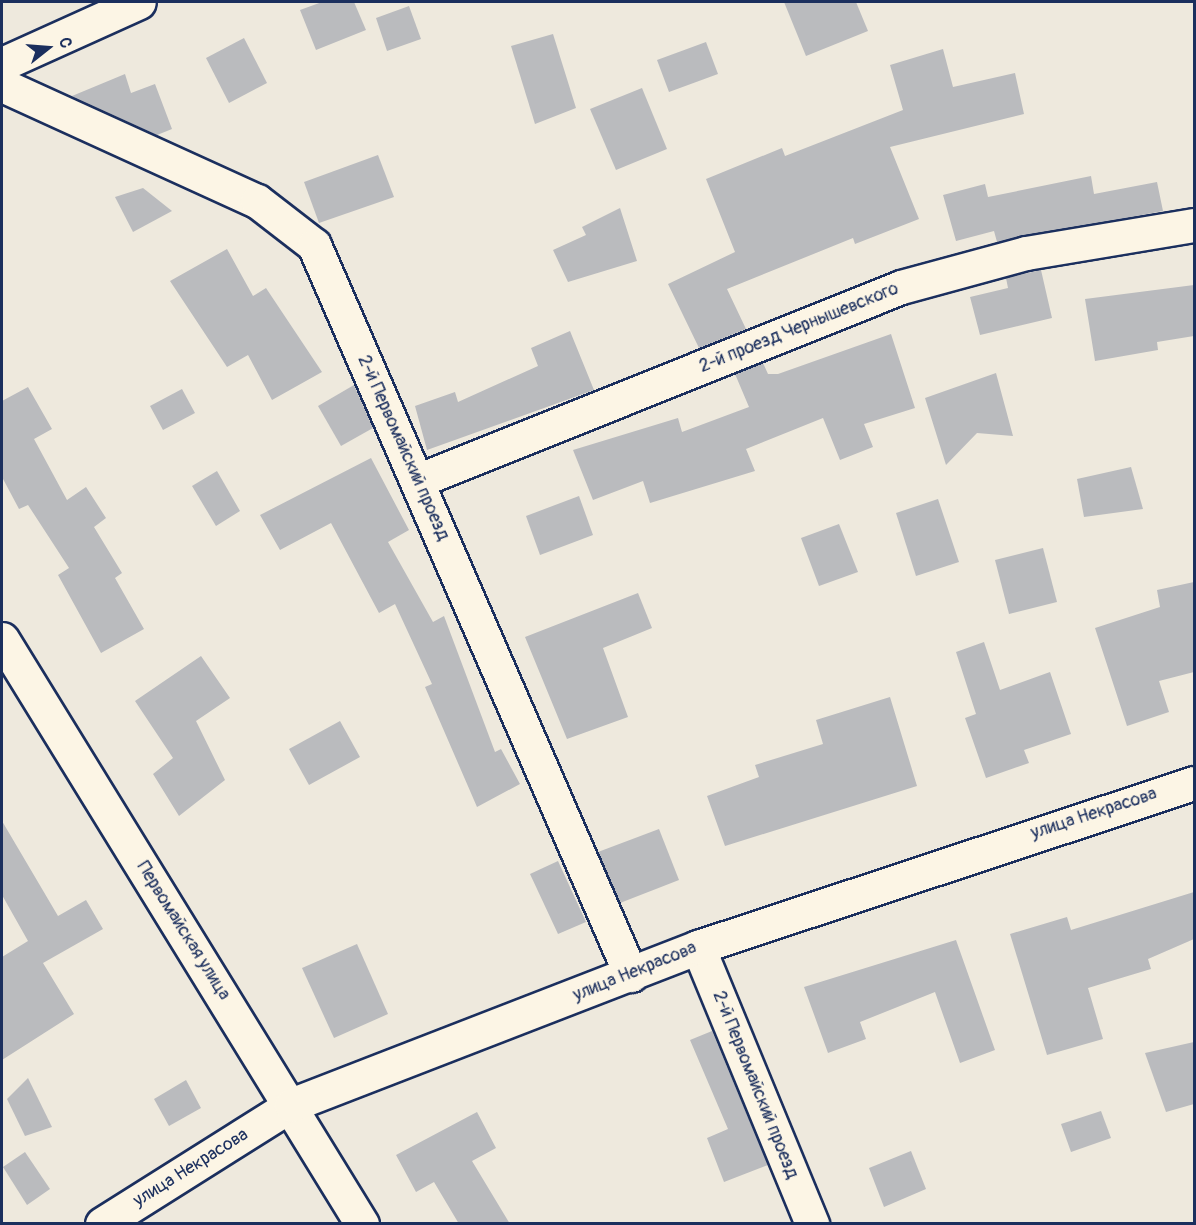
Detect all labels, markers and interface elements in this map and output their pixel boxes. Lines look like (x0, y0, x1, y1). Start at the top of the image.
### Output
north arrow (18, 18, 78, 78)
text: С (54, 35, 76, 50)
street label: 2-й проезд Чернышевского (696, 278, 902, 378)
street label: 2-й Первомайский проезд (352, 352, 454, 544)
street label: улица Некрасова (1028, 783, 1160, 845)
street label: Первомайская улица (132, 858, 234, 1004)
street label: улица Некрасова (570, 937, 700, 1007)
street label: 2-й Первомайский проезд (707, 988, 803, 1182)
street label: улица Некрасова (130, 1124, 252, 1212)

